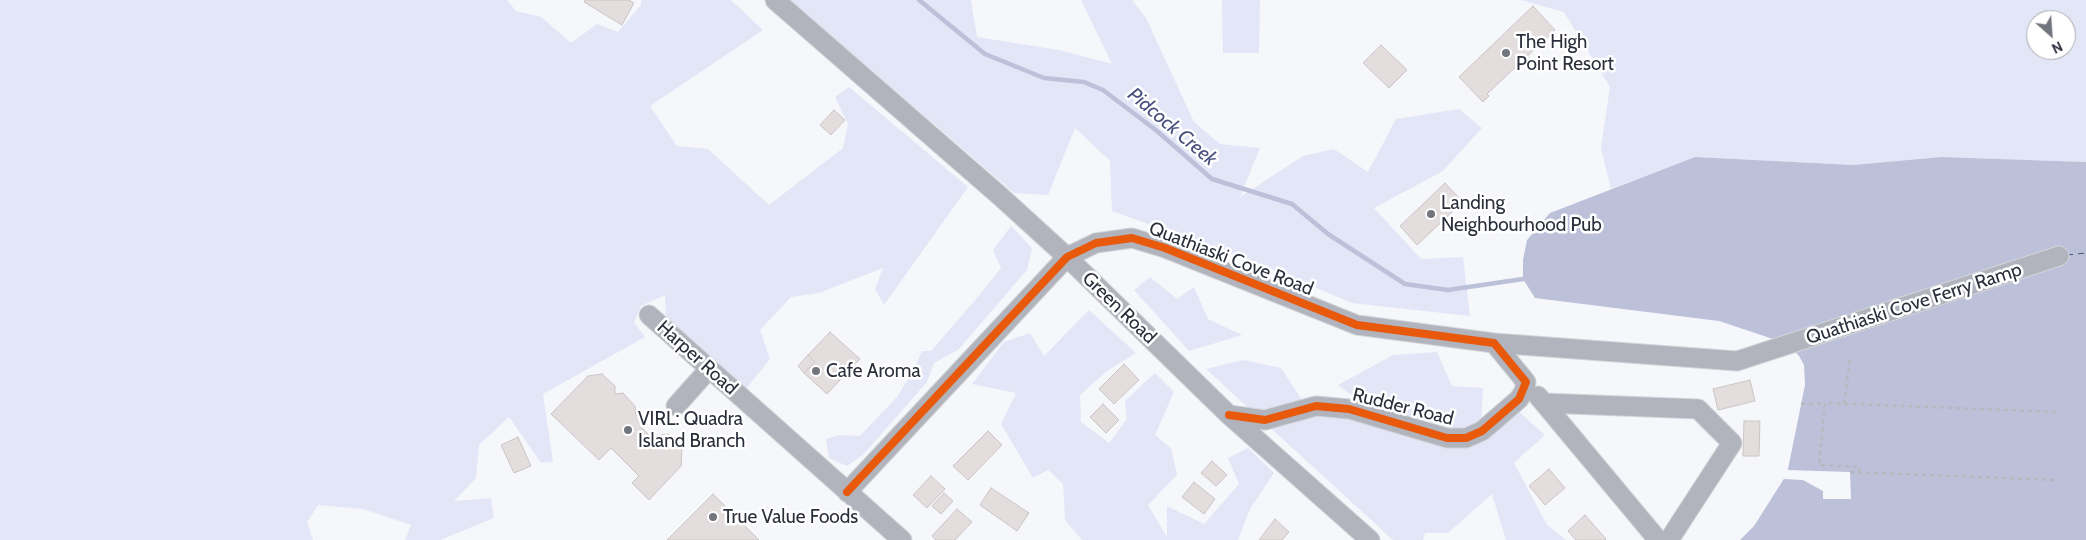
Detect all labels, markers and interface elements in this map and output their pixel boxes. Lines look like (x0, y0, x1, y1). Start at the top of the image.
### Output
north arrow (2026, 10, 2076, 60)
place label: The High Point Resort (1516, 31, 1614, 75)
text: N (2049, 37, 2066, 58)
marker: The High Point Resort (1500, 47, 1512, 59)
water label: Pidcock Creek (1123, 83, 1221, 171)
place label: Landing Neighbourhood Pub (1441, 192, 1602, 236)
marker: Landing Neighbourhood Pub (1425, 208, 1437, 220)
street label: Quathiaski Cove Road (1146, 217, 1316, 301)
street label: Quathiaski Cove Ferry Ramp (1803, 258, 2025, 350)
street label: Green Road (1077, 267, 1161, 349)
street label: Harper Road (652, 316, 742, 400)
place label: Cafe Aroma (826, 360, 921, 382)
marker: Cafe Aroma (810, 365, 822, 377)
street label: Rudder Road (1350, 383, 1456, 431)
place label: VIRL: Quadra Island Branch (638, 408, 745, 452)
marker: VIRL: Quadra Island Branch (622, 424, 634, 436)
place label: True Value Foods (723, 506, 858, 528)
marker: True Value Foods (707, 511, 719, 523)

